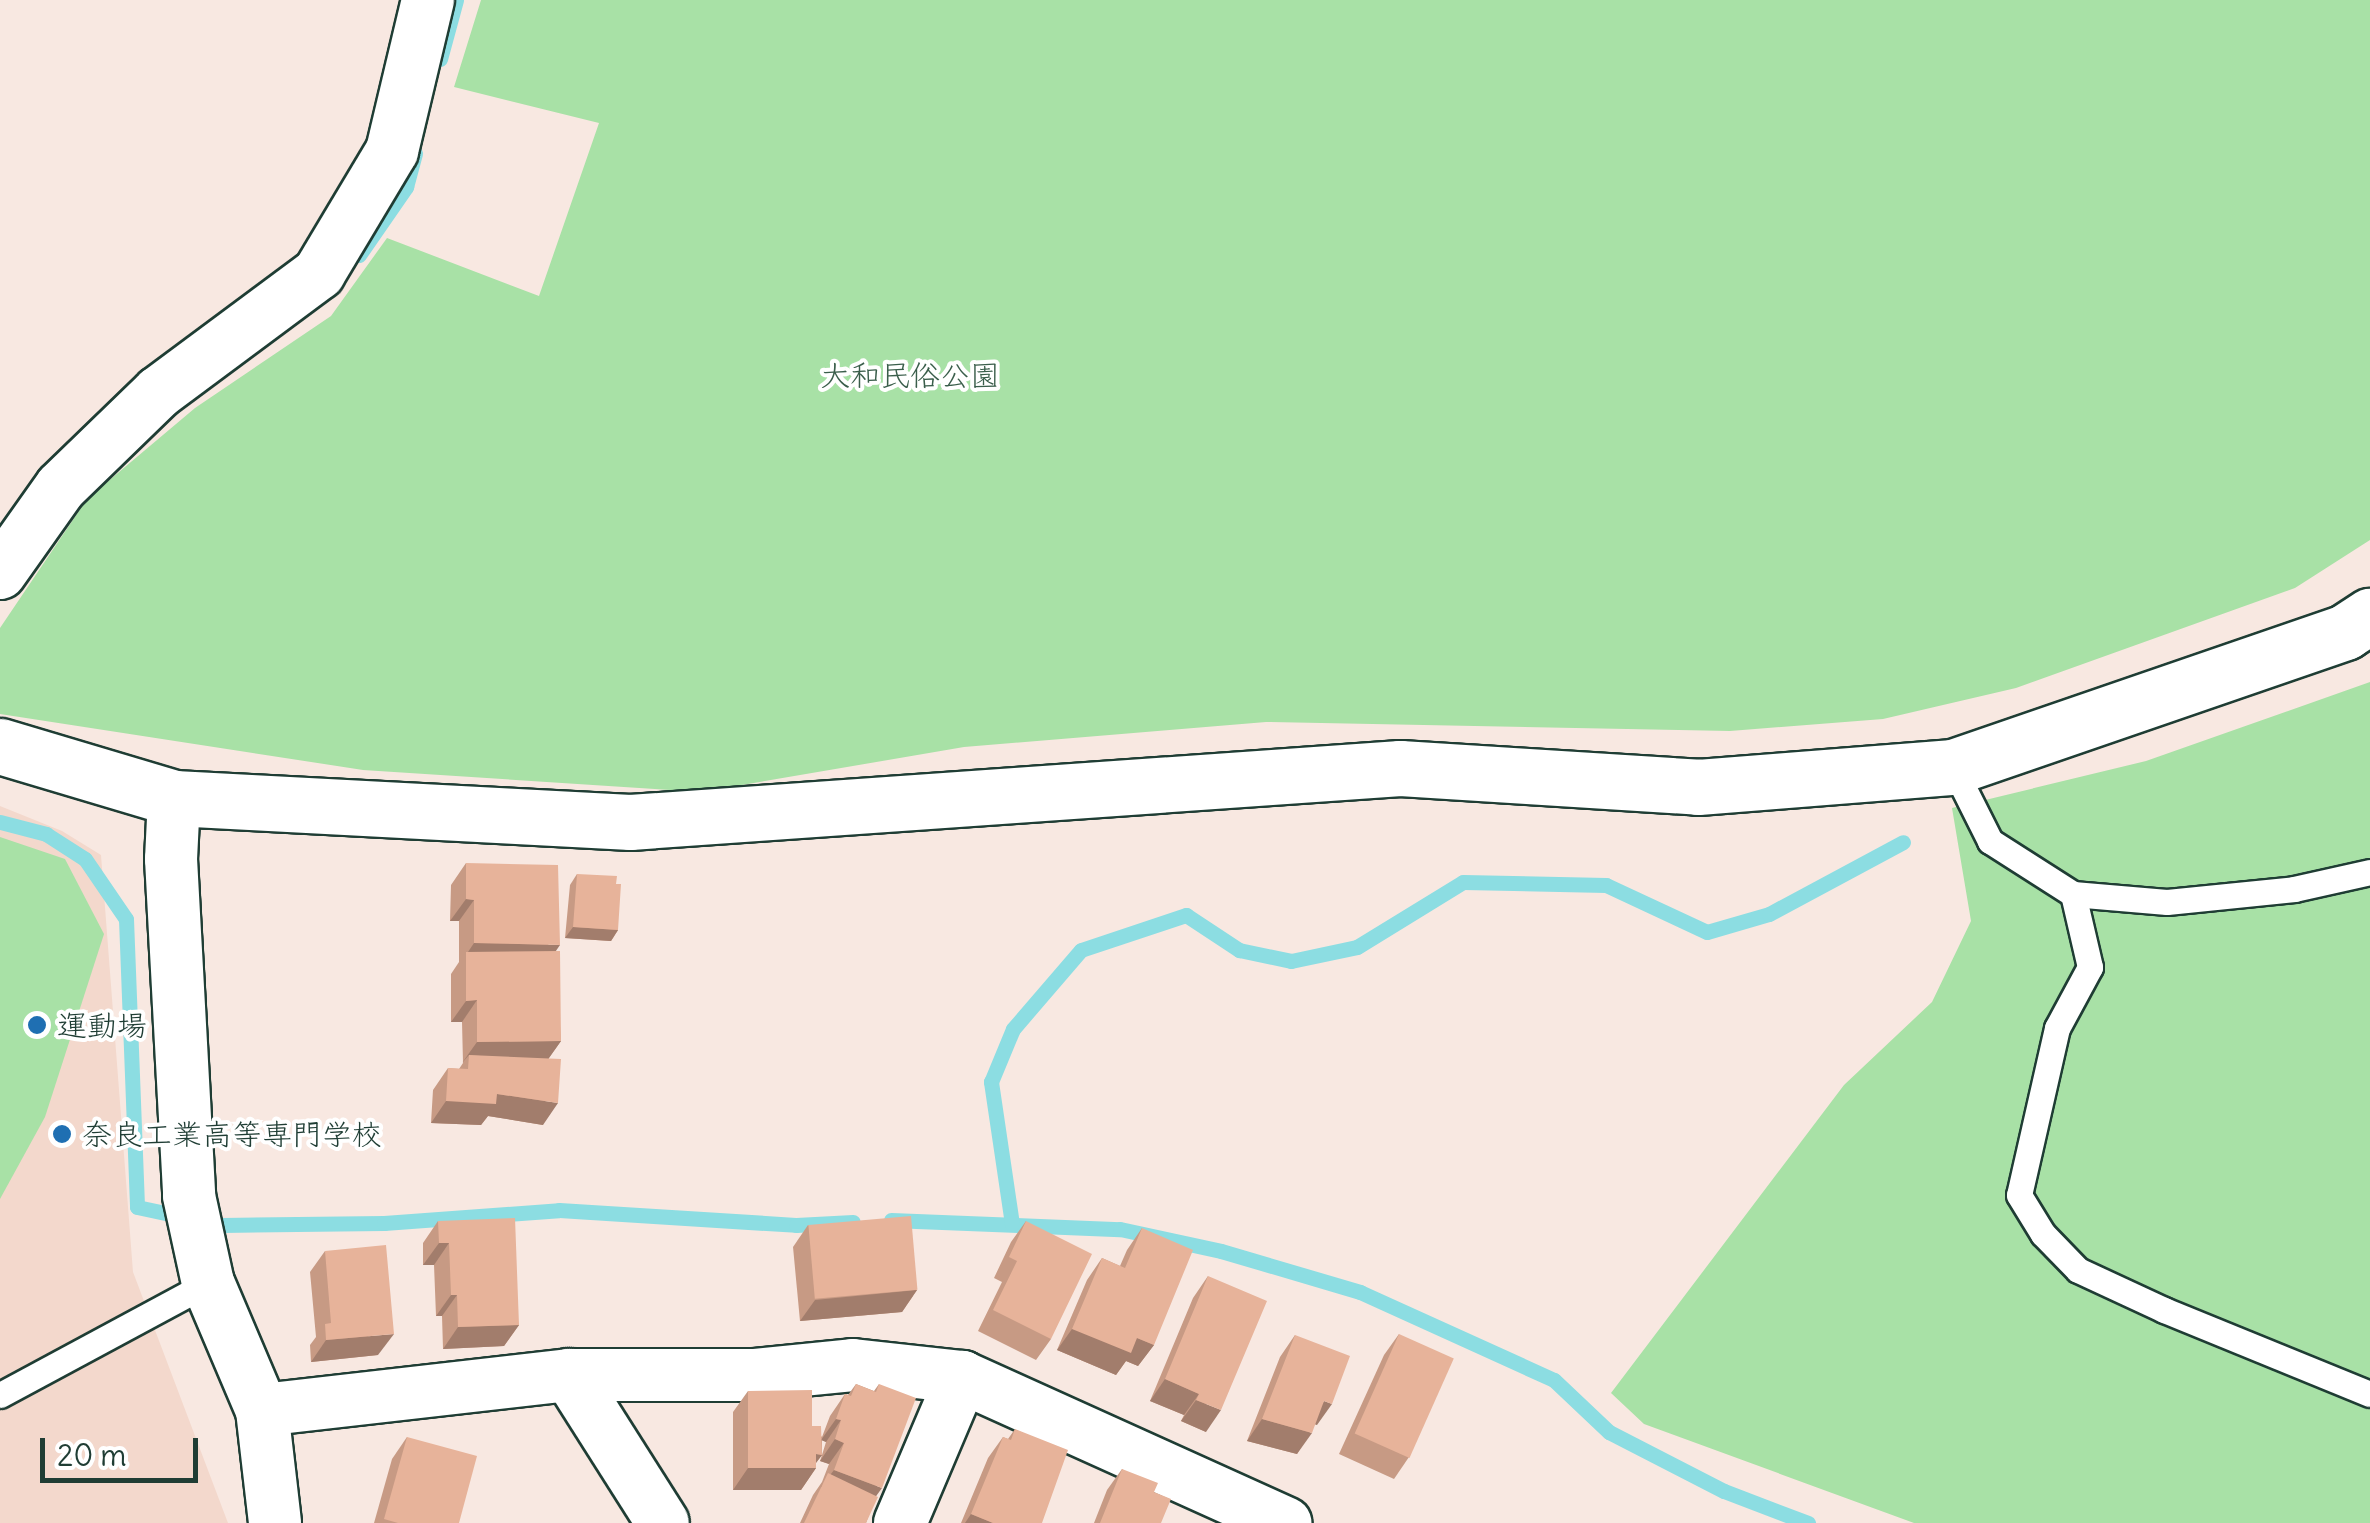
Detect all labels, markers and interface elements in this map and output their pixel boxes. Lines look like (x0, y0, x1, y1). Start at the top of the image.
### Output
park label: 大和民俗公園 (820, 357, 1000, 393)
place label: 運動場 (57, 1007, 147, 1043)
marker: 運動場 (26, 1014, 48, 1036)
place label: 奈良工業高等専門学校 (82, 1116, 382, 1152)
marker: 奈良工業高等専門学校 (51, 1123, 73, 1145)
scale bar (45, 1418, 202, 1480)
text: 20 m (57, 1436, 127, 1474)

